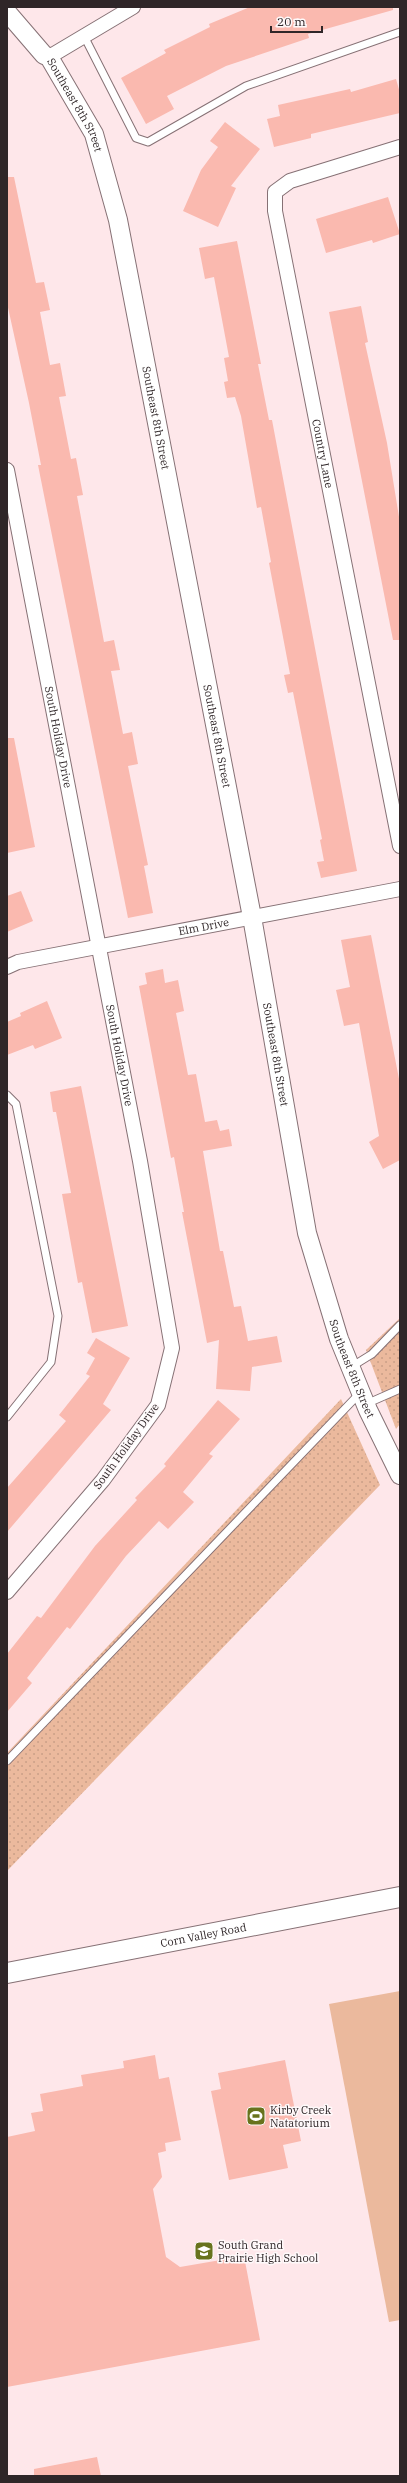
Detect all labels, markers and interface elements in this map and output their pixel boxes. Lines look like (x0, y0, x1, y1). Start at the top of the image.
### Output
scale bar (271, 8, 322, 34)
text: 20 m (277, 14, 306, 29)
street label: Southeast 8th Street (44, 56, 106, 153)
street label: Southeast 8th Street (139, 365, 173, 471)
street label: Country Lane (309, 418, 336, 489)
street label: Southeast 8th Street (200, 683, 234, 789)
street label: South Holiday Drive (42, 685, 75, 789)
street label: Elm Drive (177, 915, 230, 938)
street label: Southeast 8th Street (260, 1002, 292, 1108)
street label: South Holiday Drive (103, 1003, 136, 1107)
street label: Southeast 8th Street (326, 1318, 378, 1420)
street label: South Holiday Drive (90, 1400, 162, 1492)
street label: Corn Valley Road (159, 1920, 248, 1950)
place label: Kirby Creek Natatorium (270, 2103, 332, 2130)
sports icon: Kirby Creek Natatorium (245, 2105, 267, 2127)
place label: South Grand Prairie High School (218, 2238, 318, 2265)
school or university icon: South Grand Prairie High School (193, 2240, 215, 2262)

